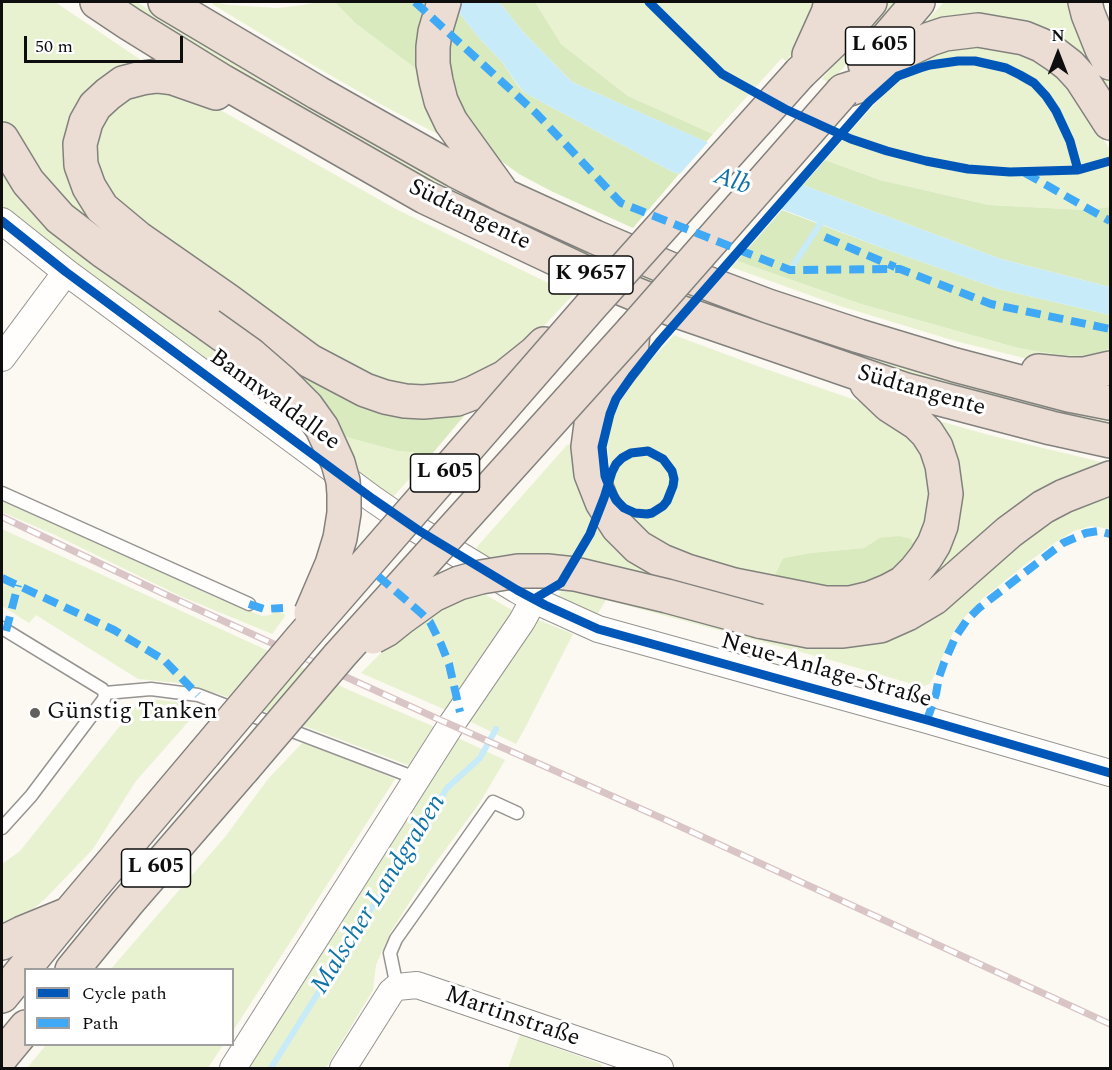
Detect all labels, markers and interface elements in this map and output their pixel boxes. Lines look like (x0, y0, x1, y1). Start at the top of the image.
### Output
scale bar (27, 24, 186, 62)
north arrow (1028, 24, 1088, 84)
text: N (1051, 24, 1065, 48)
road number: L 605 (846, 27, 914, 65)
text: 50 m (35, 33, 73, 60)
water label: Alb (709, 162, 755, 204)
street label: Südtangente (403, 174, 535, 258)
road number: K 9657 (549, 256, 633, 294)
street label: Bannwaldallee (203, 344, 345, 458)
street label: Südtangente (853, 360, 989, 424)
road number: L 605 (410, 454, 480, 492)
street label: Neue-Anlage-Straße (717, 628, 935, 716)
place label: Günstig Tanken (47, 699, 218, 727)
marker: Günstig Tanken (28, 706, 42, 720)
water label: Malscher Landgraben (306, 789, 454, 1001)
road number: L 605 (122, 849, 190, 887)
legend (24, 968, 234, 1046)
text: Cycle path (82, 980, 167, 1007)
street label: Martinstraße (441, 981, 583, 1055)
text: Path (82, 1010, 119, 1037)

